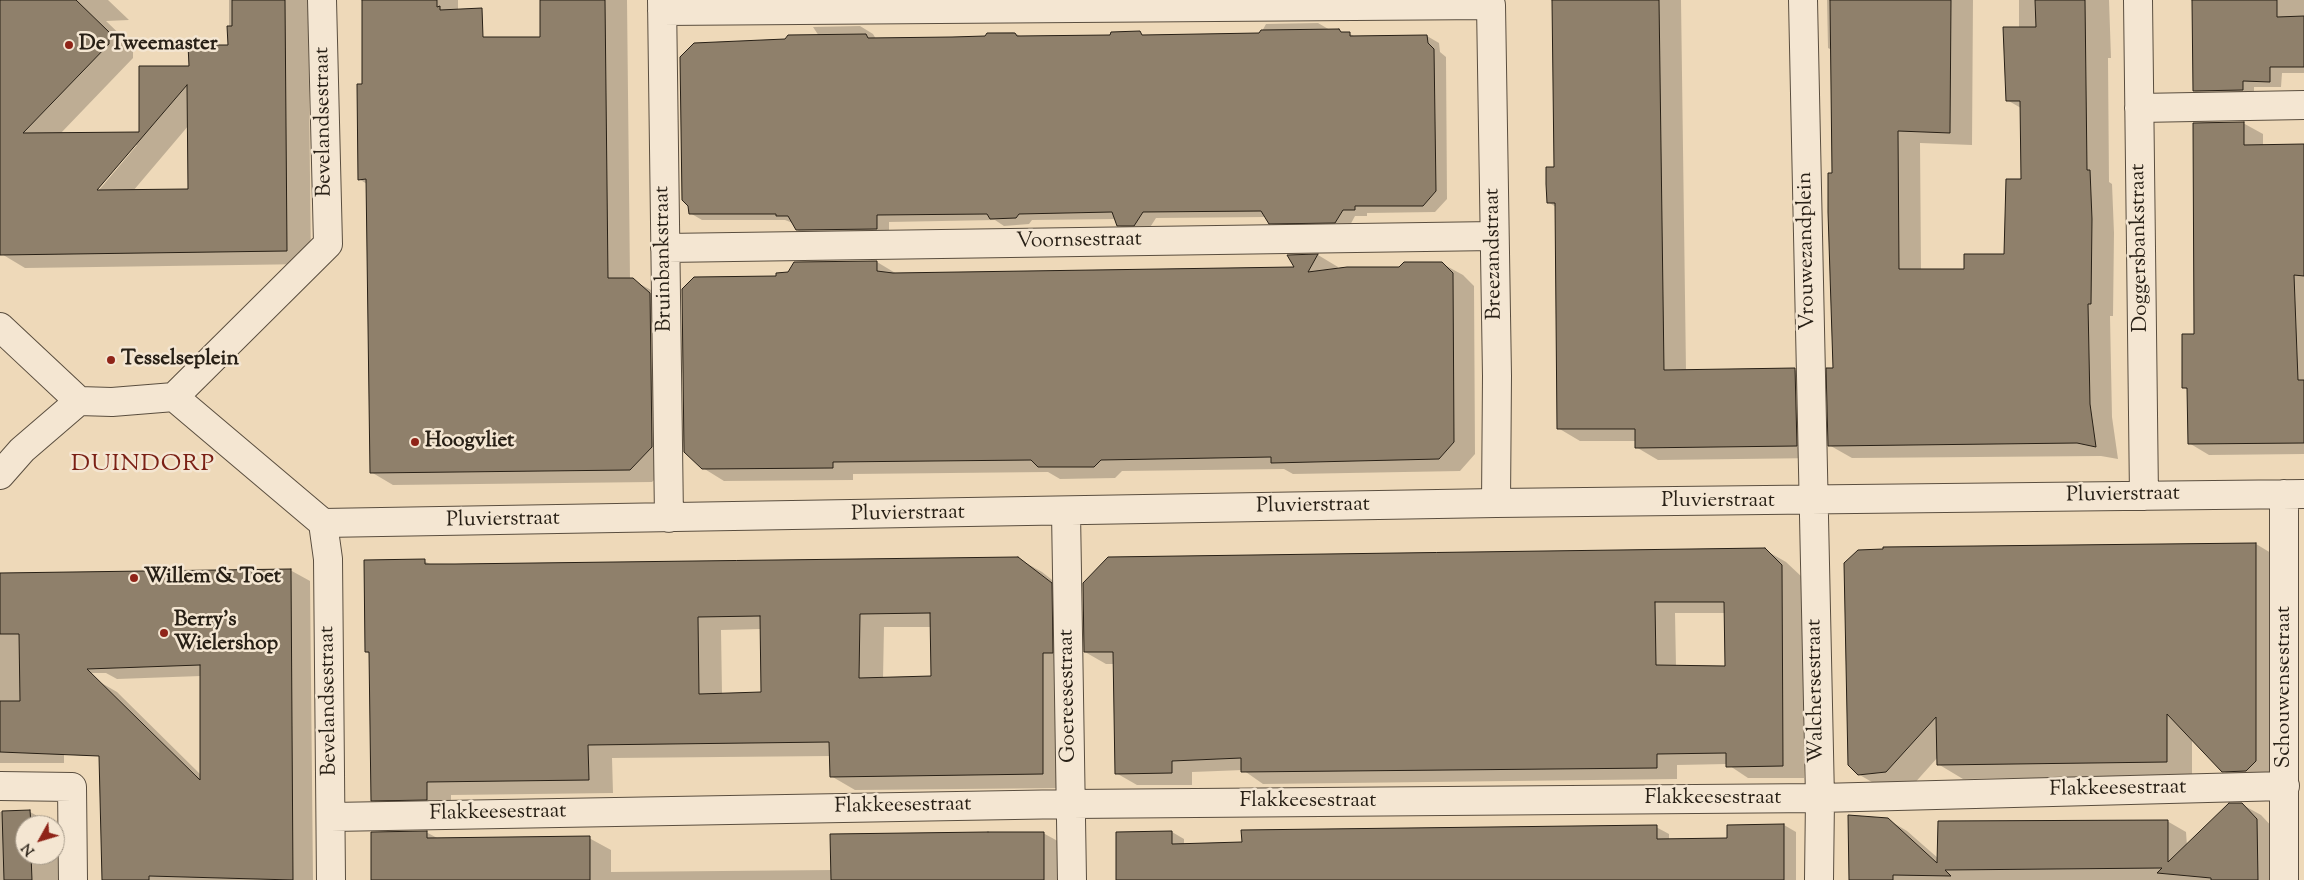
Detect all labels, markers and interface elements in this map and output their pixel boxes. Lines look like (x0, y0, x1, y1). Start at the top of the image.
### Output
place label: De Tweemaster (79, 32, 218, 58)
marker: De Tweemaster (63, 39, 75, 51)
street label: Bevelandsestraat (311, 47, 339, 197)
street label: Doggersbankstraat (2127, 163, 2155, 333)
street label: Vrouwezandplein (1794, 171, 1822, 331)
street label: Bruinbankstraat (651, 186, 679, 332)
street label: Breezandstraat (1481, 188, 1509, 320)
street label: Voornsestraat (1016, 228, 1142, 256)
place label: Tesselseplein (121, 347, 239, 373)
marker: Tesselseplein (105, 354, 117, 366)
place label: Hoogvliet (425, 429, 514, 455)
marker: Hoogvliet (409, 436, 421, 448)
district label: DUINDORP (70, 452, 216, 480)
street label: Pluvierstraat (2066, 482, 2180, 510)
street label: Pluvierstraat (1661, 489, 1775, 515)
street label: Pluvierstraat (1256, 493, 1370, 521)
street label: Pluvierstraat (851, 501, 965, 529)
street label: Pluvierstraat (446, 507, 560, 535)
place label: Willem & Toet (144, 565, 281, 591)
marker: Willem & Toet (128, 572, 140, 584)
street label: Schouwensestraat (2272, 606, 2298, 768)
place label: Berry's Wielershop (174, 608, 278, 658)
street label: Walchersestraat (1803, 619, 1831, 763)
street label: Bevelandsestraat (316, 626, 344, 776)
marker: Berry's Wielershop (158, 627, 170, 639)
street label: Goereesestraat (1055, 629, 1083, 763)
street label: Flakkeesestraat (2049, 776, 2187, 804)
street label: Flakkeesestraat (1645, 786, 1781, 812)
street label: Flakkeesestraat (1240, 789, 1376, 815)
street label: Flakkeesestraat (834, 793, 972, 821)
street label: Flakkeesestraat (429, 800, 567, 828)
north arrow (15, 815, 65, 865)
text: N (18, 838, 40, 859)

